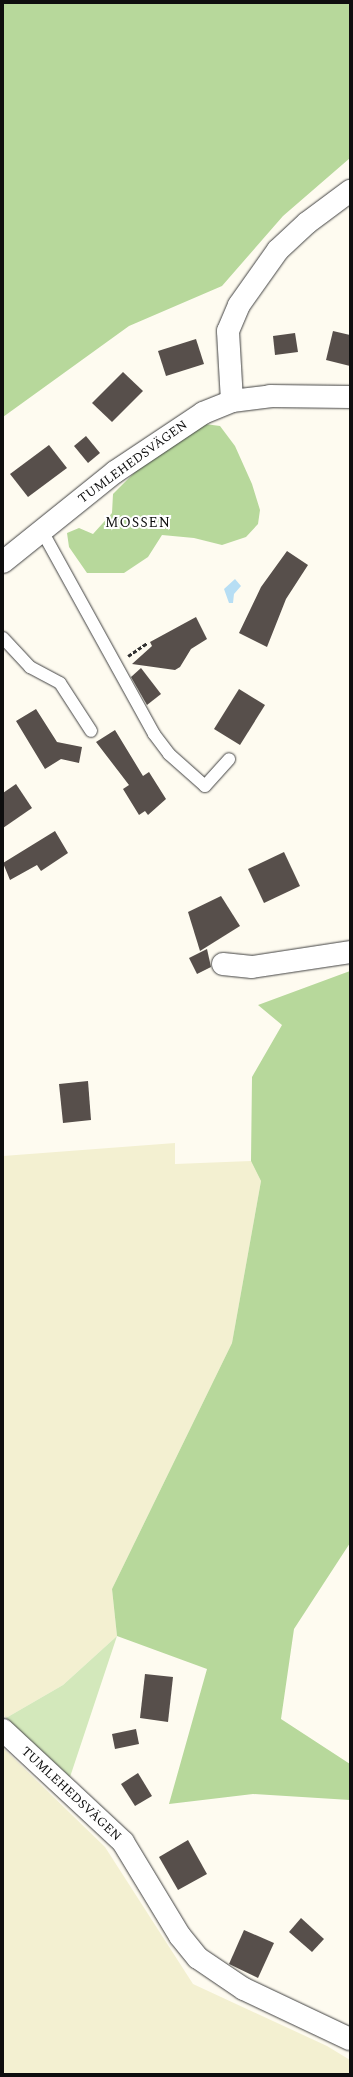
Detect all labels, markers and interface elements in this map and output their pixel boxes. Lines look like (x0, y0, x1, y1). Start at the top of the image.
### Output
street label: TUMLEHEDSVÄGEN (75, 417, 191, 507)
district label: MOSSEN (105, 515, 171, 531)
street label: TUMLEHEDSVÄGEN (18, 1744, 124, 1844)

